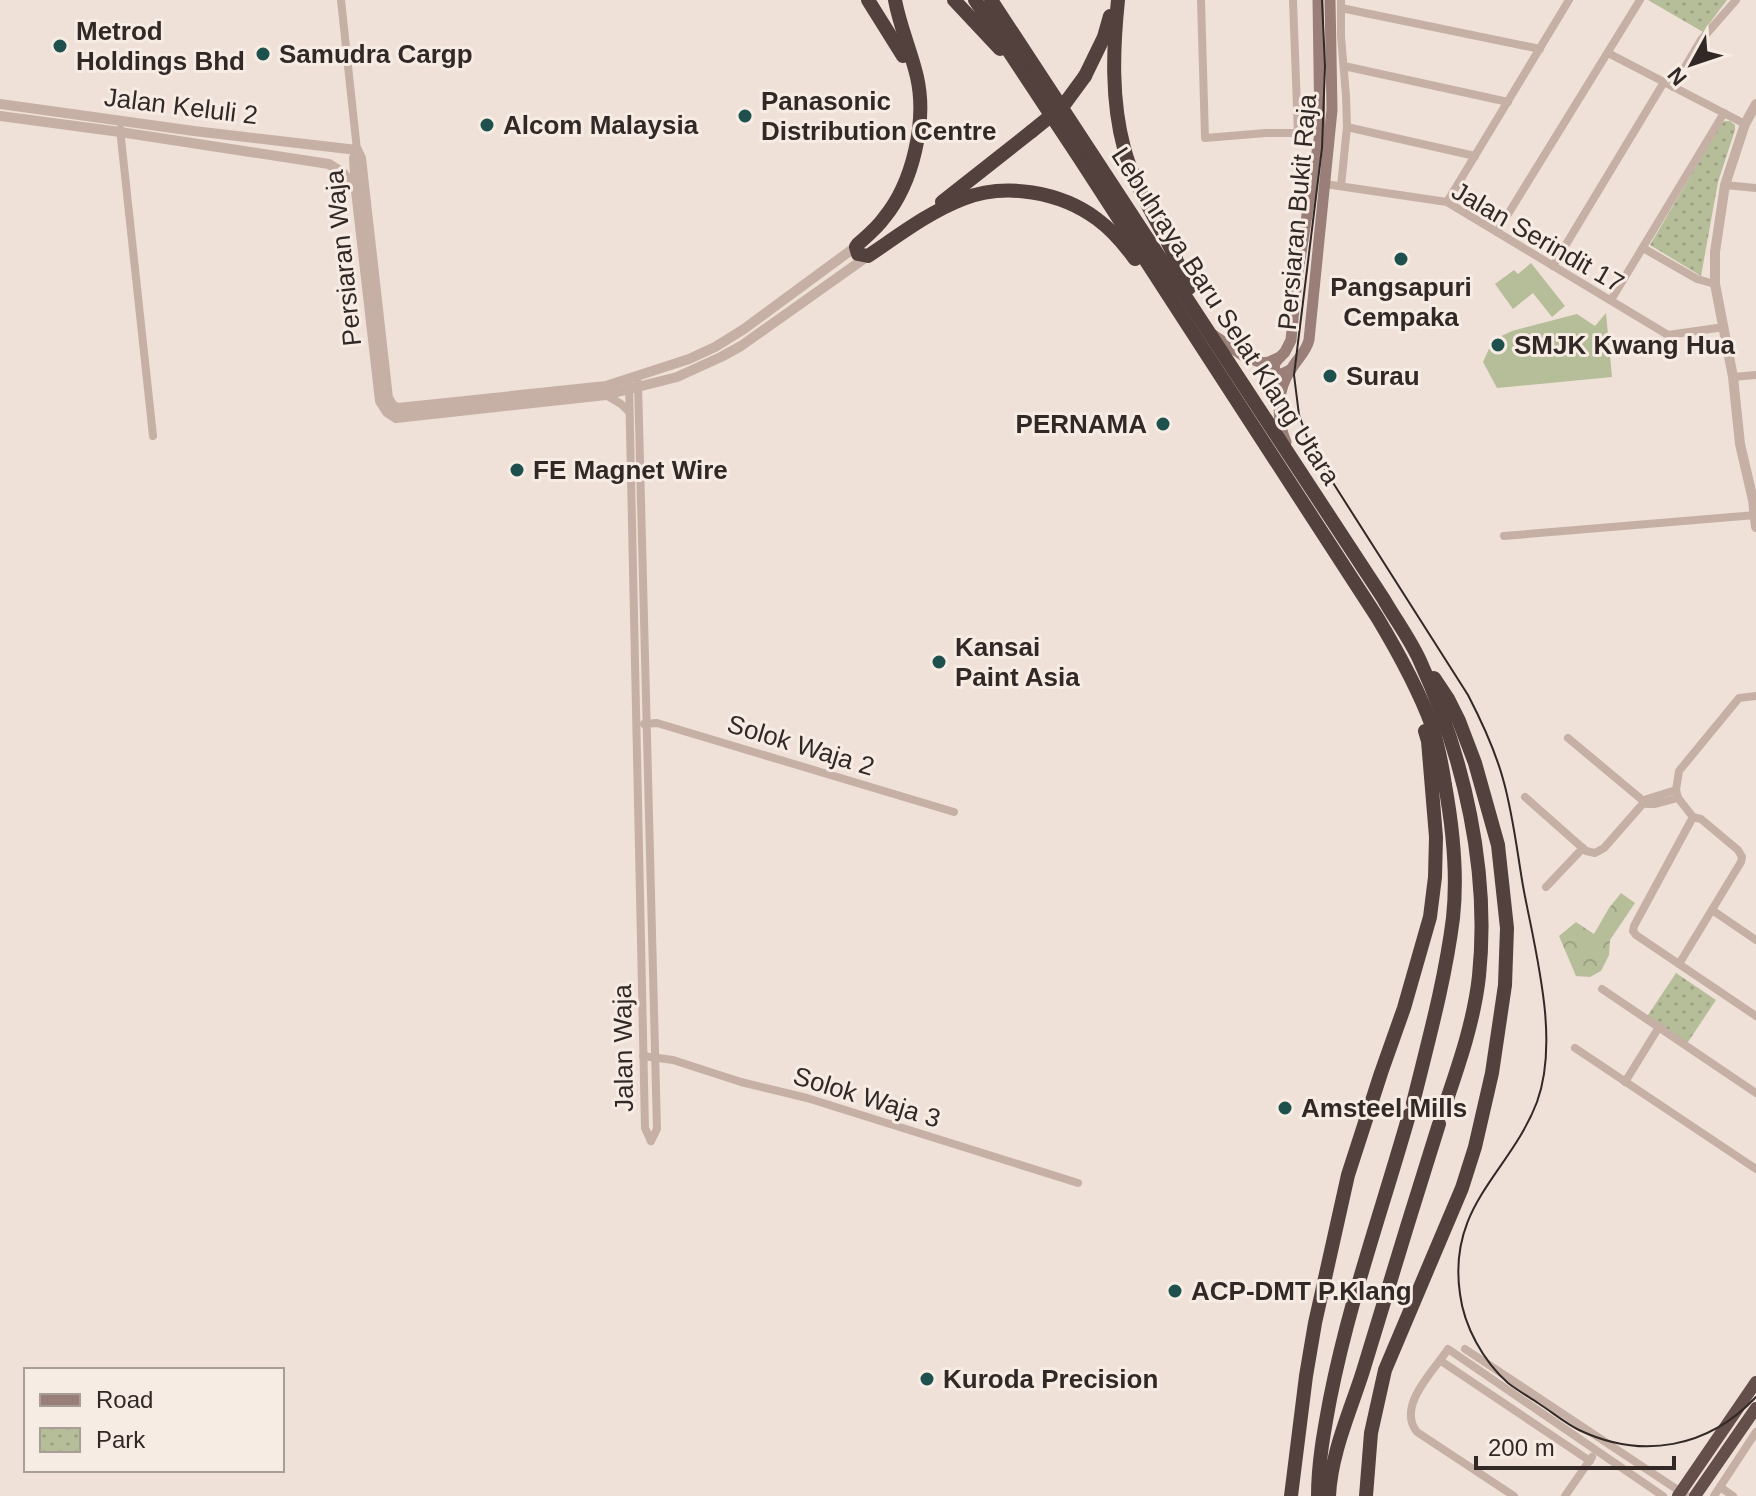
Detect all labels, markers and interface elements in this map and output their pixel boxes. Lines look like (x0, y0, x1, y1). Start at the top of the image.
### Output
place label: Metrod Holdings Bhd (76, 16, 245, 76)
north arrow (1652, 24, 1732, 104)
marker: Metrod Holdings Bhd (51, 37, 69, 55)
place label: Samudra Cargp (279, 39, 473, 69)
marker: Samudra Cargp (254, 45, 272, 63)
text: N (1662, 62, 1692, 91)
street label: Jalan Keluli 2 (102, 82, 260, 130)
place label: Panasonic Distribution Centre (761, 86, 996, 146)
street label: Persiaran Bukit Raja (1272, 92, 1322, 331)
marker: Panasonic Distribution Centre (736, 107, 754, 125)
place label: Alcom Malaysia (503, 110, 699, 140)
marker: Alcom Malaysia (478, 116, 496, 134)
street label: Lebuhraya Baru Selat Klang Utara (1106, 142, 1347, 491)
street label: Persiaran Waja (319, 168, 367, 347)
street label: Jalan Serindit 17 (1447, 176, 1629, 298)
marker: Pangsapuri Cempaka (1392, 250, 1410, 268)
place label: Pangsapuri Cempaka (1330, 272, 1472, 332)
place label: SMJK Kwang Hua (1514, 330, 1736, 360)
marker: SMJK Kwang Hua (1489, 336, 1507, 354)
place label: Surau (1346, 361, 1420, 391)
marker: Surau (1321, 367, 1339, 385)
place label: PERNAMA (1016, 409, 1147, 439)
marker: PERNAMA (1154, 415, 1172, 433)
place label: FE Magnet Wire (533, 455, 728, 485)
marker: FE Magnet Wire (508, 461, 526, 479)
place label: Kansai Paint Asia (955, 632, 1080, 692)
marker: Kansai Paint Asia (930, 653, 948, 671)
street label: Solok Waja 2 (724, 708, 878, 782)
street label: Jalan Waja (607, 983, 639, 1112)
street label: Solok Waja 3 (790, 1060, 944, 1134)
place label: Amsteel Mills (1301, 1093, 1467, 1123)
marker: Amsteel Mills (1276, 1099, 1294, 1117)
place label: ACP-DMT P.Klang (1191, 1276, 1412, 1306)
marker: ACP-DMT P.Klang (1166, 1282, 1184, 1300)
place label: Kuroda Precision (943, 1364, 1158, 1394)
legend (24, 1368, 284, 1472)
marker: Kuroda Precision (918, 1370, 936, 1388)
text: Road (96, 1386, 153, 1413)
scale bar (1476, 1420, 1674, 1470)
text: Park (96, 1426, 146, 1453)
text: 200 m (1488, 1434, 1555, 1461)

